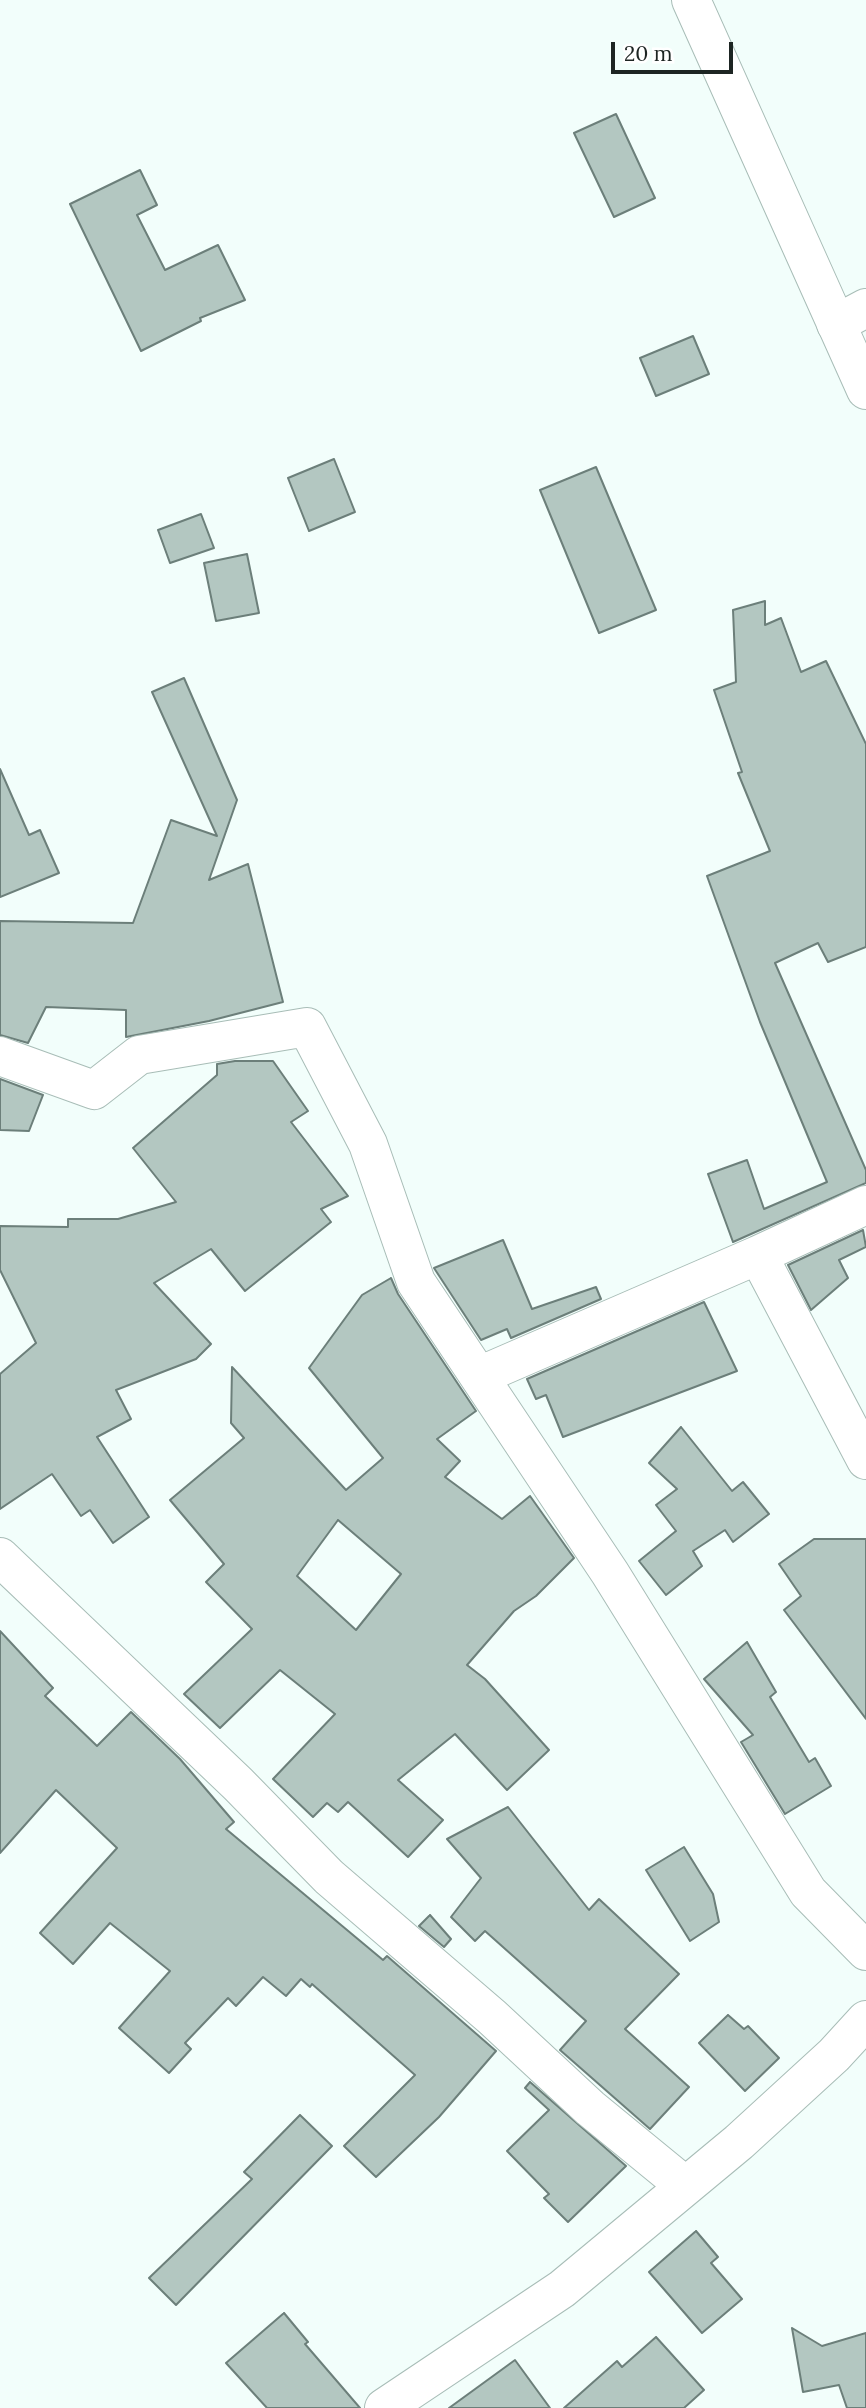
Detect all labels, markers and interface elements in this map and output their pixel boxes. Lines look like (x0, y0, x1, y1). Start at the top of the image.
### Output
scale bar (614, 28, 736, 72)
text: 20 m (624, 40, 673, 67)

